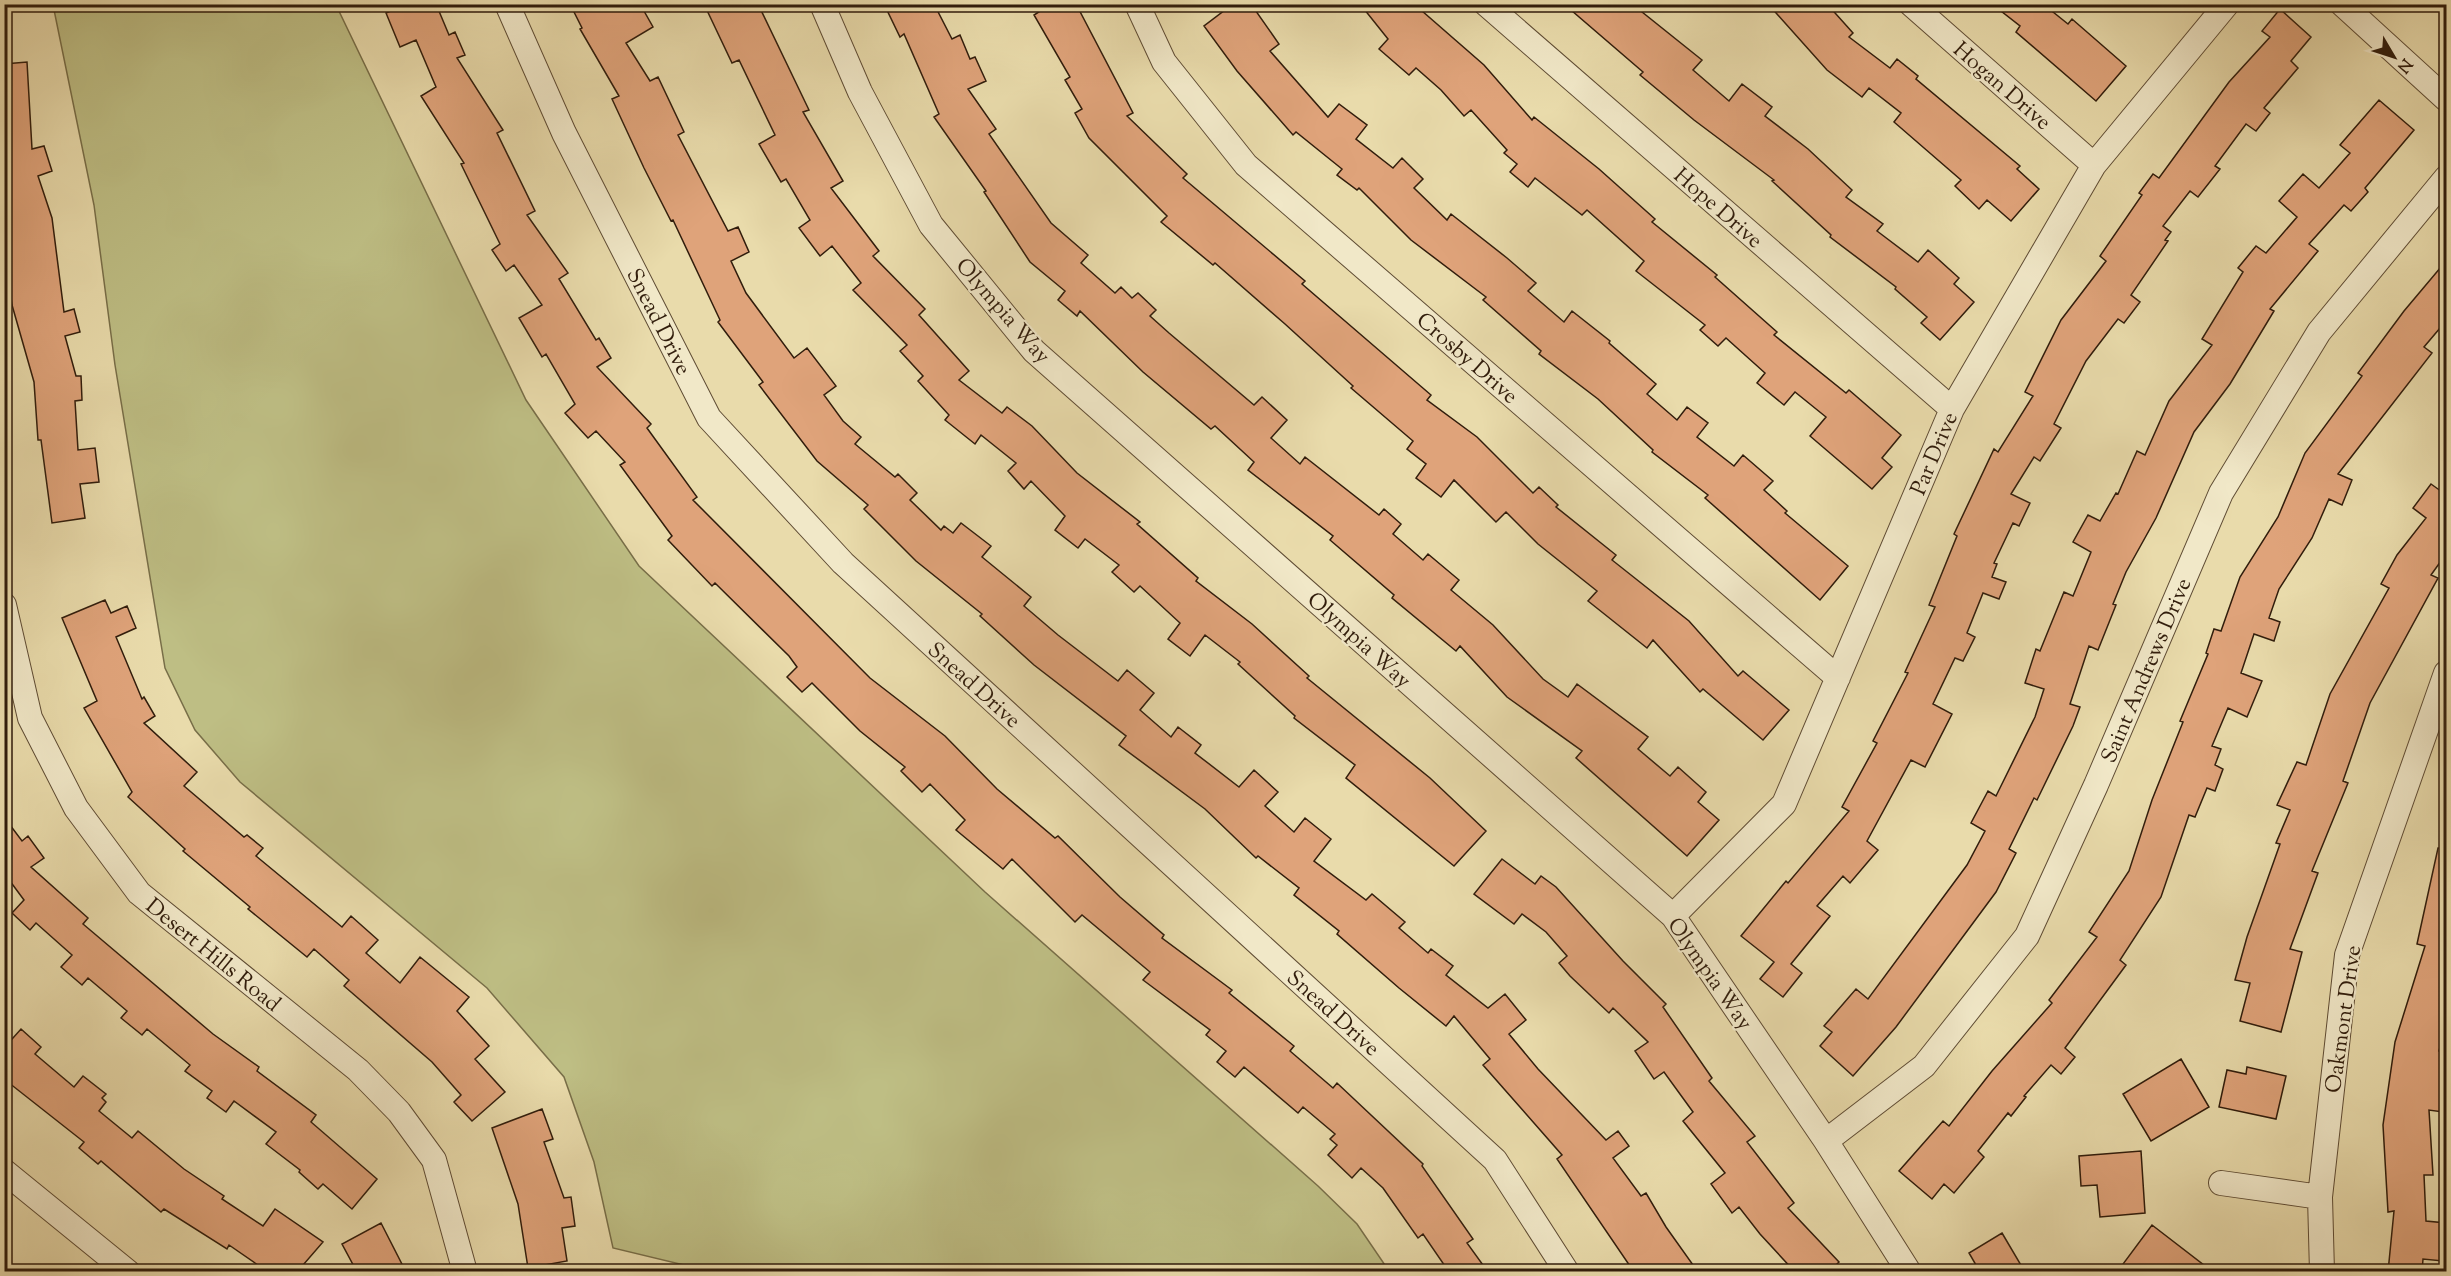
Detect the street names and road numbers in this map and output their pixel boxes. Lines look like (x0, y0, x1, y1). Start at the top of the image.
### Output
street label: Hogan Drive (1945, 36, 2057, 139)
street label: Hope Drive (1665, 161, 1769, 257)
street label: Olympia Way (947, 252, 1057, 372)
street label: Snead Drive (617, 263, 698, 381)
street label: Crosby Drive (1408, 306, 1524, 413)
street label: Par Drive (1904, 408, 1968, 501)
street label: Saint Andrews Drive (2094, 574, 2201, 769)
street label: Olympia Way (1299, 586, 1417, 697)
street label: Snead Drive (919, 636, 1027, 737)
street label: Desert Hills Road (138, 892, 287, 1021)
street label: Olympia Way (1658, 912, 1759, 1038)
street label: Oakmont Drive (2319, 943, 2371, 1095)
street label: Snead Drive (1278, 964, 1386, 1065)

